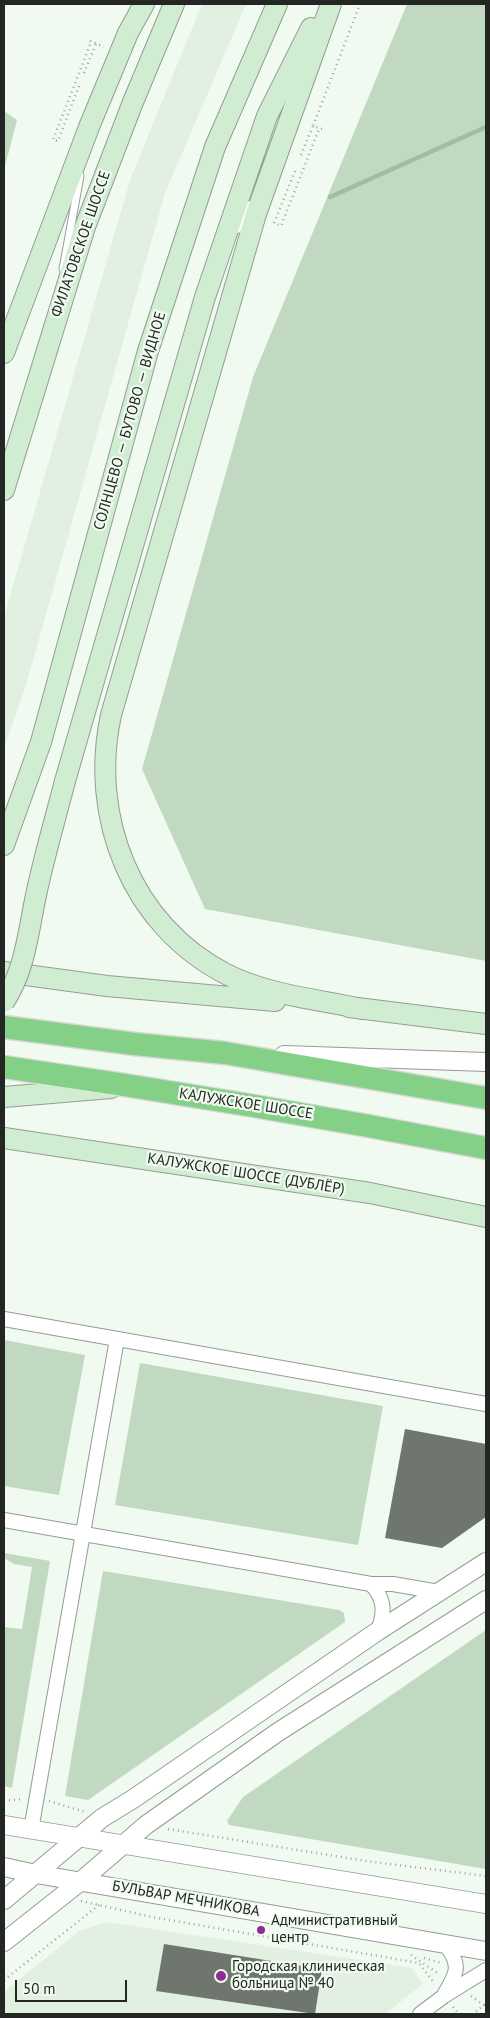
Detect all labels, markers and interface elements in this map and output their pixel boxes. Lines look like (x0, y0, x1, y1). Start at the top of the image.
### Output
street label: ФИЛАТОВСКОЕ ШОССЕ (47, 168, 115, 320)
street label: СОЛНЦЕВО — БУТОВО — ВИДНОЕ (90, 310, 170, 532)
street label: КАЛУЖСКОЕ ШОССЕ (178, 1085, 314, 1123)
street label: КАЛУЖСКОЕ ШОССЕ (ДУБЛЁР) (146, 1150, 346, 1198)
street label: БУЛЬВАР МЕЧНИКОВА (111, 1877, 261, 1921)
place label: Административный центр (271, 1912, 398, 1947)
marker: Административный центр (255, 1924, 267, 1936)
place label: Городская клиническая больница № 40 (232, 1958, 385, 1993)
marker: Городская клиническая больница № 40 (214, 1969, 228, 1983)
scale bar (18, 1970, 130, 2002)
text: 50 m (23, 1979, 56, 1998)

